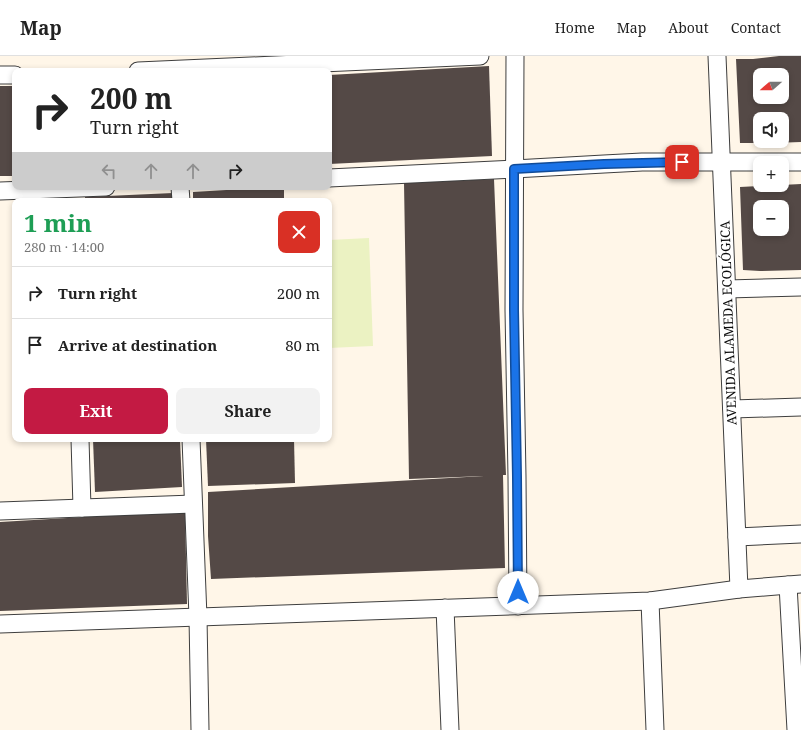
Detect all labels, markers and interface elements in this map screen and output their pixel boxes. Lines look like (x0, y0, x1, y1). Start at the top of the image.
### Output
text: Map (20, 15, 62, 41)
text: Home (555, 18, 595, 37)
text: Map (617, 18, 646, 37)
text: About (668, 18, 709, 37)
text: Contact (731, 18, 781, 37)
north arrow (753, 68, 789, 104)
map controls (753, 68, 789, 236)
text: 200 m (90, 79, 172, 117)
icon: right (24, 84, 76, 136)
button: sound (753, 112, 789, 148)
text: Turn right (90, 115, 179, 139)
pin (665, 145, 699, 179)
icon: arrive (671, 151, 693, 173)
button: + (753, 156, 789, 192)
icon: left (98, 160, 120, 182)
icon: ahead (140, 160, 162, 182)
icon: ahead (182, 160, 204, 182)
icon: right (224, 160, 246, 182)
button: − (753, 200, 789, 236)
text: 1 min (24, 206, 92, 239)
button: close (278, 211, 320, 253)
street label: AVENIDA ALAMEDA ECOLÓGICA (715, 220, 741, 426)
text: 280 m · 14:00 (24, 238, 104, 256)
icon: right (24, 282, 46, 304)
text: Turn right (58, 283, 137, 303)
text: 200 m (277, 283, 320, 303)
icon: arrive (24, 334, 46, 356)
text: Arrive at destination (58, 335, 217, 355)
text: 80 m (285, 335, 320, 355)
button: Exit (24, 388, 168, 434)
button: Share (176, 388, 320, 434)
position arrow (497, 571, 539, 613)

